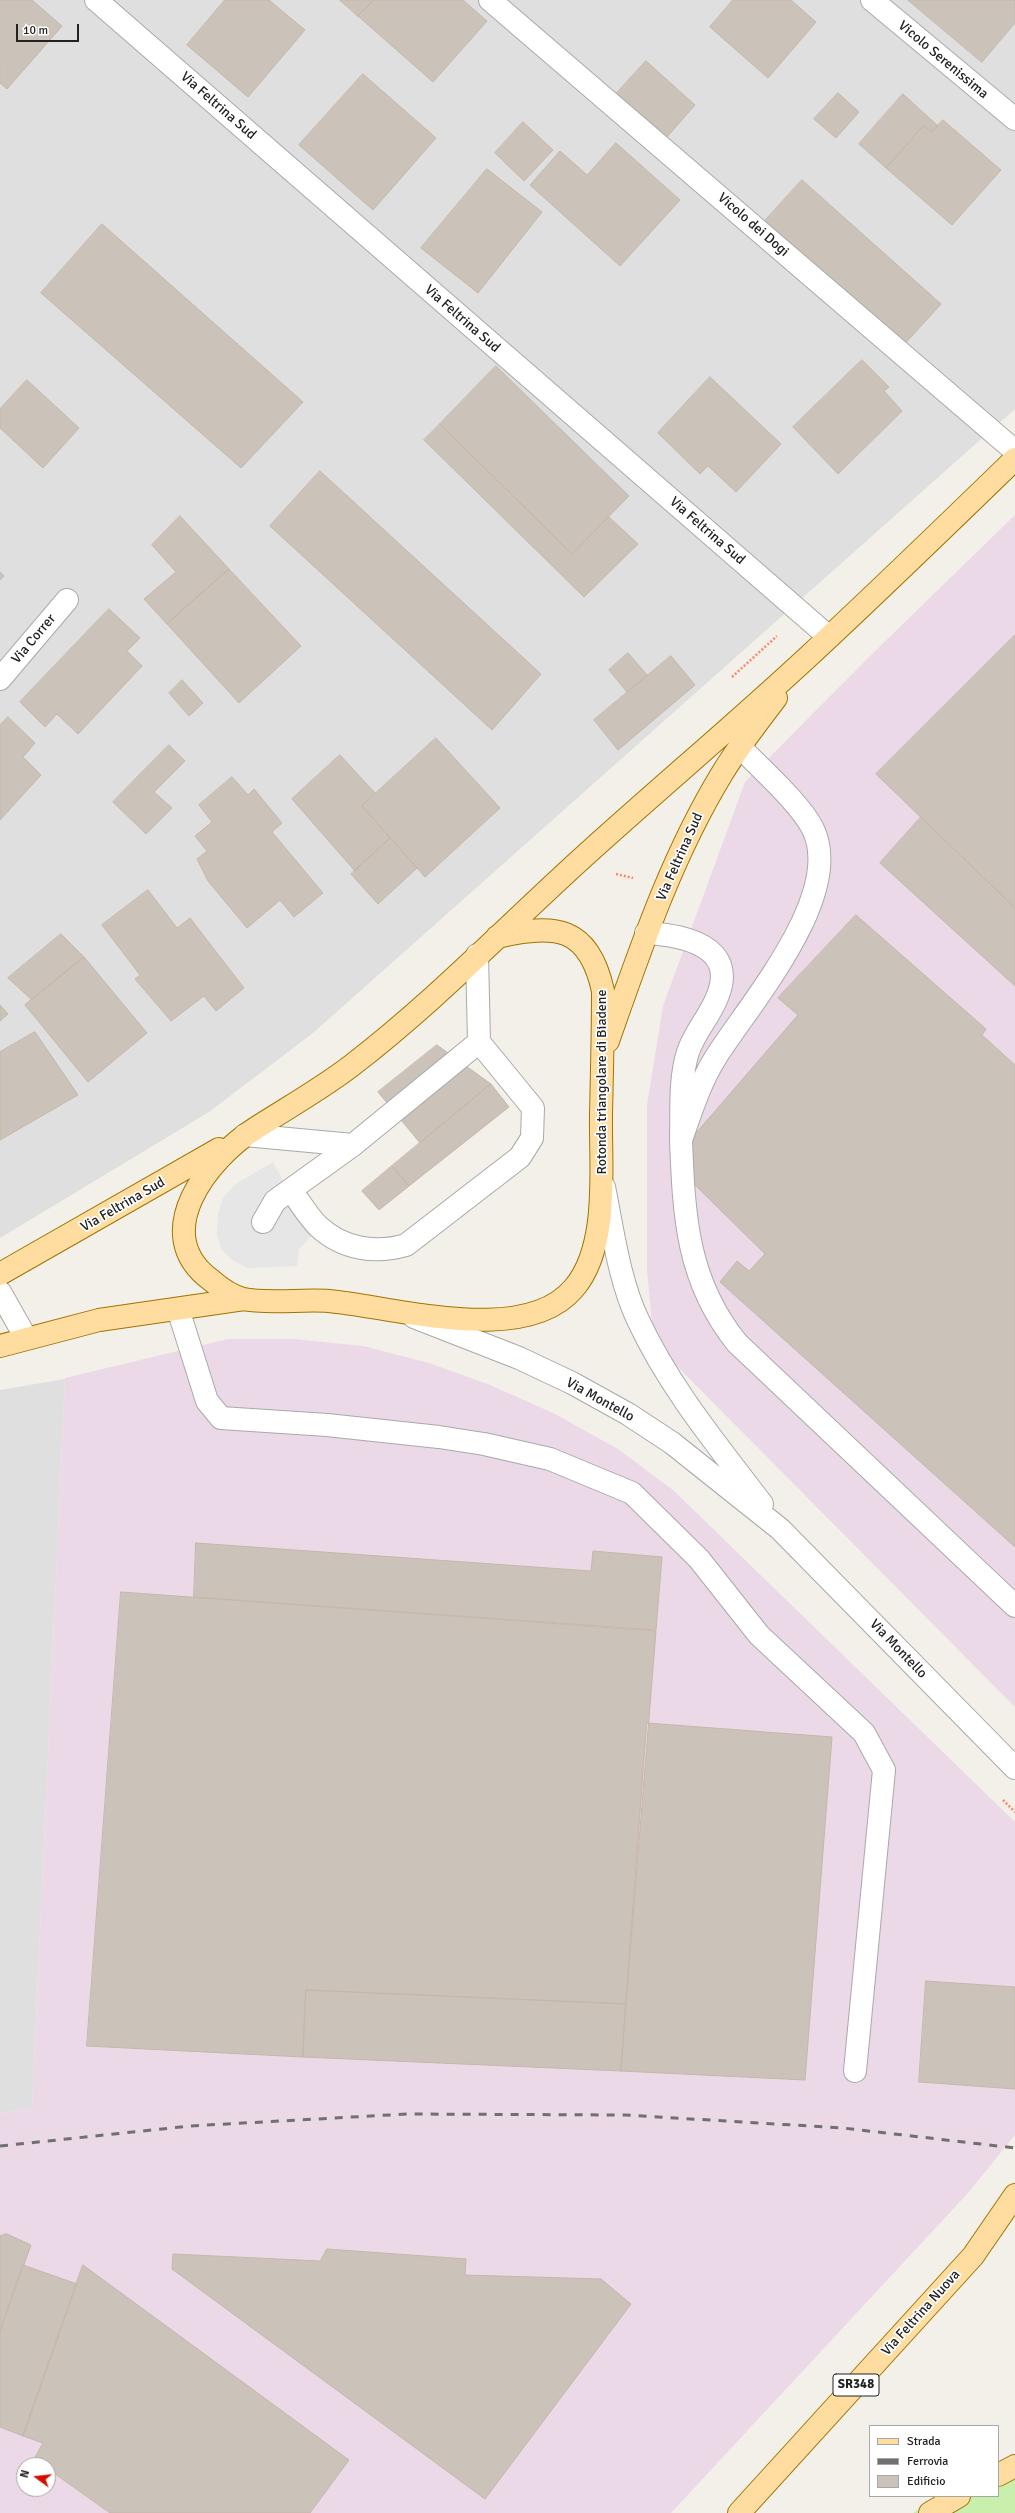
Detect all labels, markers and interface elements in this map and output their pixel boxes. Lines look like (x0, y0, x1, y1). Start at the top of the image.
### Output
scale bar (18, 16, 81, 42)
street label: Vicolo Serenissima (895, 17, 991, 103)
text: 10 m (23, 23, 48, 38)
street label: Via Feltrina Sud (177, 69, 259, 143)
street label: Vicolo dei Dogi (714, 190, 792, 260)
street label: Via Feltrina Sud (421, 282, 503, 356)
street label: Via Feltrina Sud (666, 494, 748, 568)
street label: Via Correr (8, 611, 60, 667)
street label: Via Feltrina Sud (653, 810, 707, 904)
street label: Rotonda triangolare di Biadene (594, 990, 610, 1174)
street label: Via Feltrina Sud (78, 1174, 168, 1236)
street label: Via Montello (563, 1374, 637, 1426)
street label: Via Montello (866, 1616, 930, 1682)
street label: Via Feltrina Nuova (878, 2267, 964, 2359)
road number: SR348 (833, 2374, 879, 2396)
legend (869, 2425, 999, 2497)
text: Strada (907, 2434, 941, 2449)
text: Ferrovia (907, 2454, 948, 2469)
north arrow (16, 2457, 56, 2497)
text: N (18, 2469, 32, 2479)
text: Edificio (907, 2474, 945, 2489)

